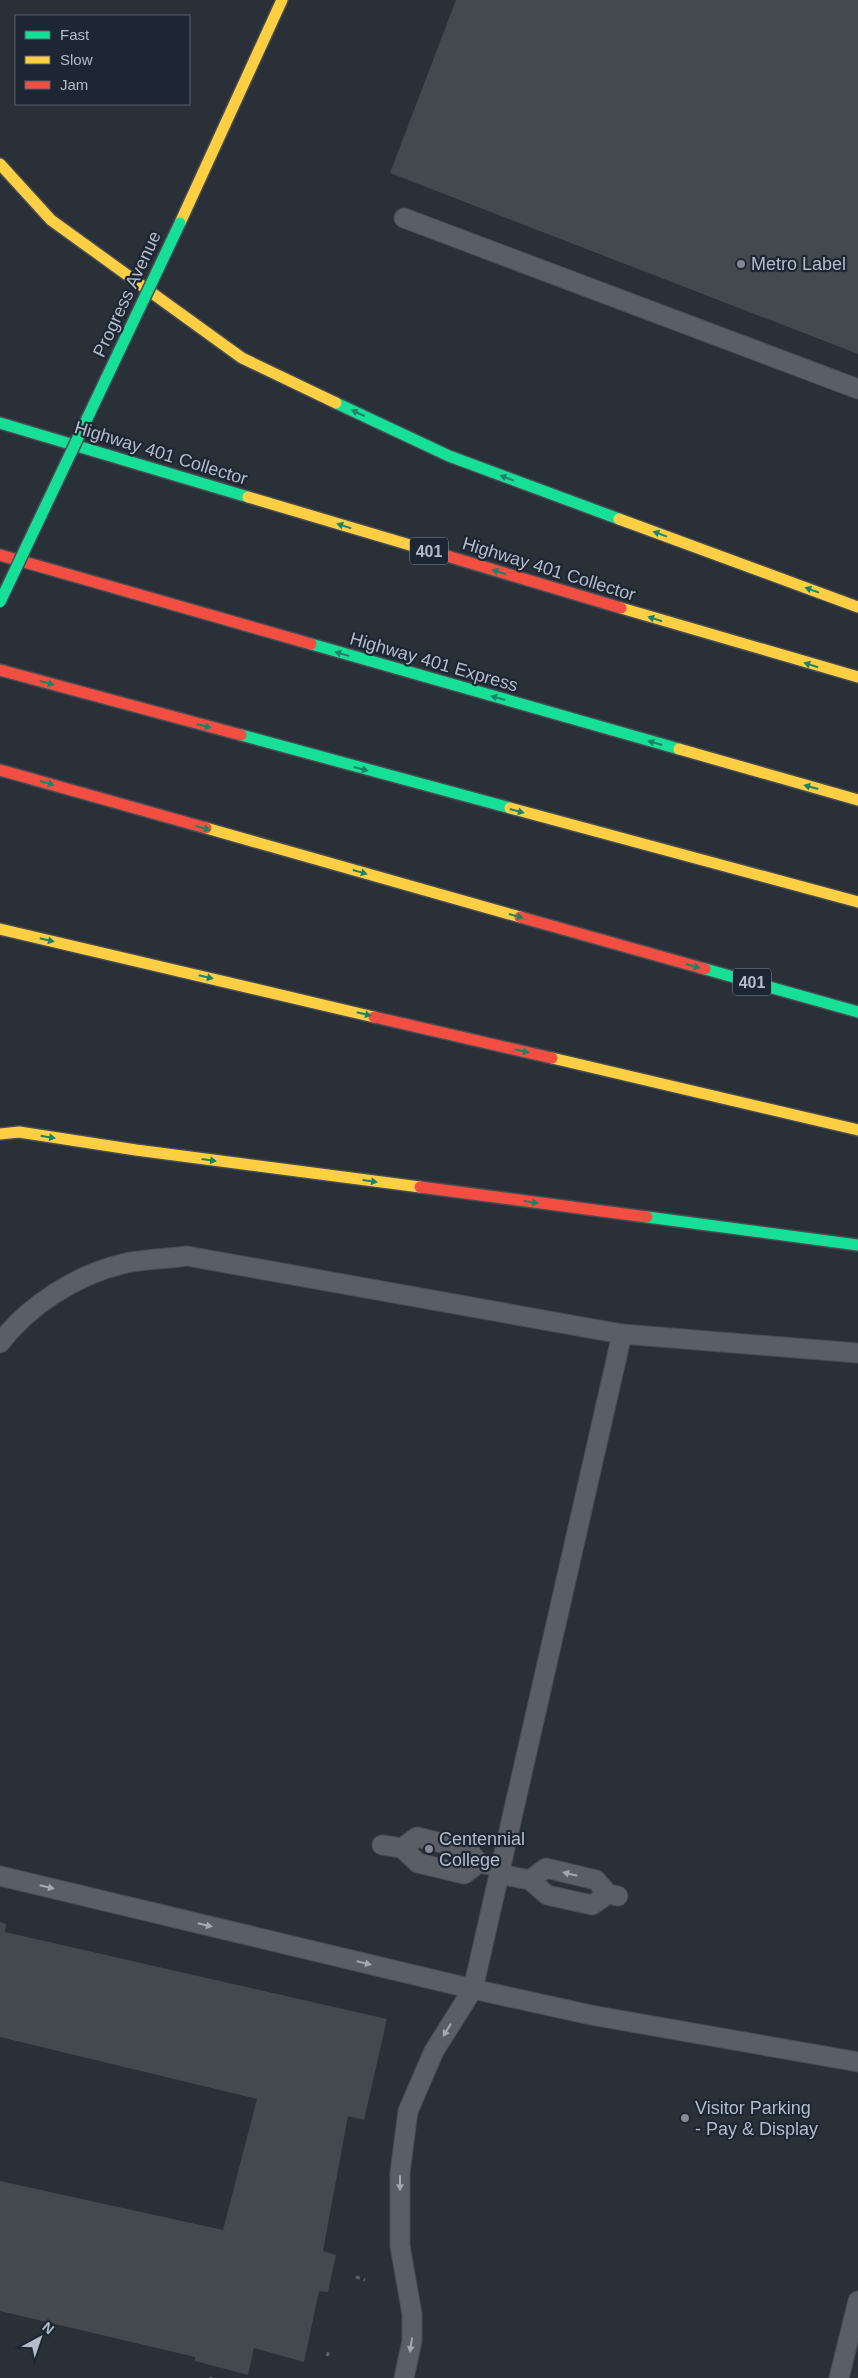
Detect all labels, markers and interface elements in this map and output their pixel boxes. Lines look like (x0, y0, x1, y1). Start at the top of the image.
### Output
legend (15, 15, 190, 105)
text: Fast (60, 26, 90, 43)
text: Slow (60, 51, 93, 68)
text: Jam (60, 76, 88, 93)
street label: Progress Avenue (89, 228, 165, 360)
place label: Metro Label (751, 254, 846, 274)
marker: Metro Label (735, 258, 747, 270)
one-way arrow (351, 409, 365, 417)
street label: Highway 401 Collector (72, 417, 250, 489)
one-way arrow (499, 474, 514, 482)
one-way arrow (336, 521, 351, 529)
one-way arrow (652, 530, 667, 537)
street label: Highway 401 Collector (460, 533, 638, 605)
road number: 401 (410, 538, 448, 564)
one-way arrow (492, 568, 507, 576)
one-way arrow (804, 586, 819, 594)
one-way arrow (647, 614, 662, 622)
street label: Highway 401 Express (348, 628, 520, 696)
one-way arrow (335, 649, 350, 657)
one-way arrow (803, 660, 818, 668)
one-way arrow (39, 679, 55, 687)
one-way arrow (491, 694, 506, 702)
one-way arrow (196, 722, 211, 730)
one-way arrow (647, 739, 662, 747)
one-way arrow (353, 765, 368, 773)
one-way arrow (39, 780, 54, 788)
one-way arrow (803, 783, 818, 791)
one-way arrow (510, 808, 525, 816)
one-way arrow (196, 824, 211, 832)
one-way arrow (352, 868, 367, 876)
one-way arrow (508, 912, 524, 920)
one-way arrow (40, 936, 55, 944)
one-way arrow (685, 962, 700, 970)
road number: 401 (733, 969, 771, 996)
one-way arrow (198, 973, 213, 981)
one-way arrow (356, 1010, 371, 1018)
one-way arrow (515, 1047, 530, 1055)
one-way arrow (41, 1133, 57, 1141)
one-way arrow (202, 1156, 218, 1164)
one-way arrow (363, 1177, 379, 1185)
one-way arrow (524, 1199, 540, 1207)
place label: Centennial College (439, 1829, 525, 1870)
marker: Centennial College (423, 1843, 435, 1855)
one-way arrow (563, 1870, 578, 1878)
one-way arrow (40, 1883, 55, 1891)
one-way arrow (198, 1921, 213, 1929)
one-way arrow (356, 1959, 371, 1967)
one-way arrow (442, 2024, 451, 2037)
place label: Visitor Parking - Pay & Display (695, 2098, 818, 2139)
marker: Visitor Parking - Pay & Display (679, 2112, 691, 2124)
one-way arrow (396, 2175, 404, 2191)
north arrow (15, 2313, 65, 2363)
text: N (39, 2319, 57, 2337)
one-way arrow (407, 2337, 415, 2353)

